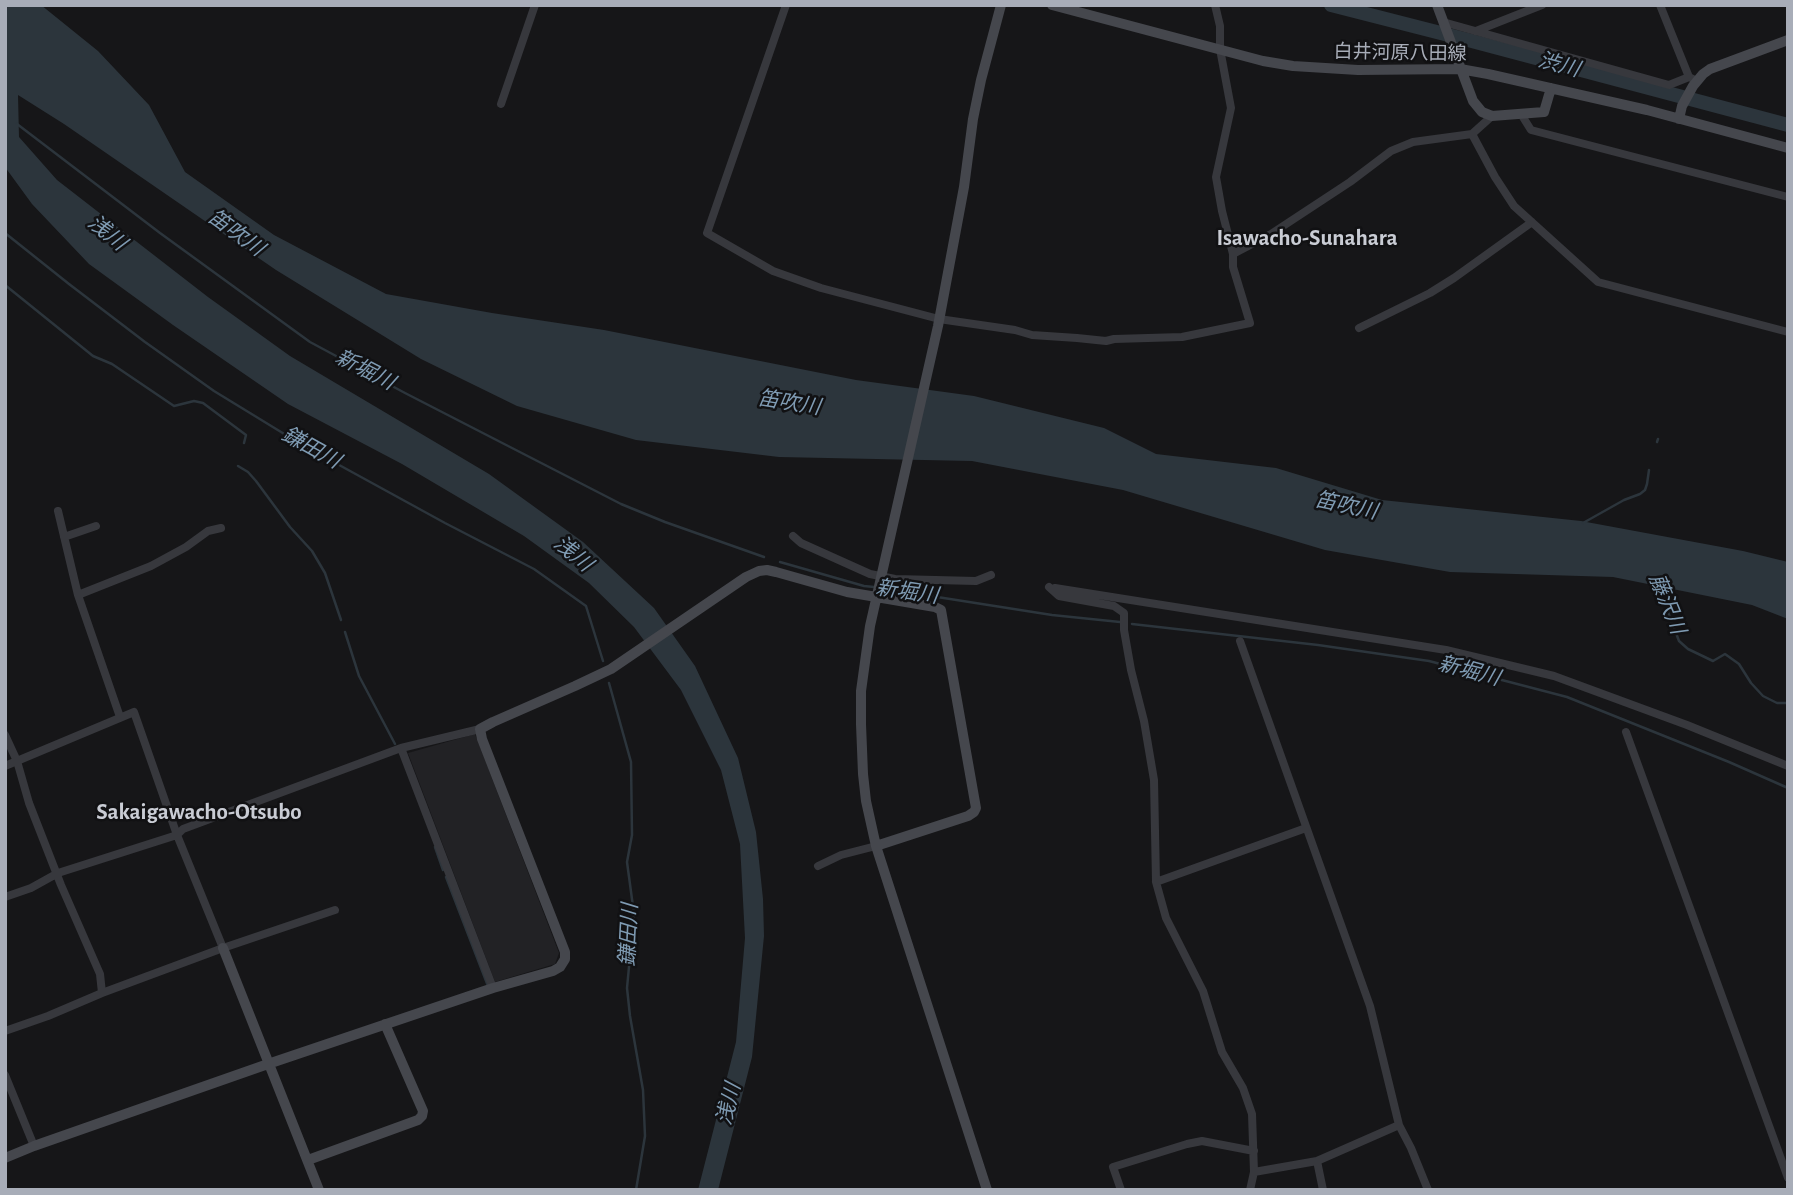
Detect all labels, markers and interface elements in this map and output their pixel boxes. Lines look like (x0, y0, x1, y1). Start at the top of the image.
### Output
street label: 白井河原八田線 (1333, 40, 1467, 66)
water label: 渋川 (1535, 47, 1583, 83)
water label: 笛吹川 (203, 204, 269, 262)
water label: 浅川 (83, 210, 131, 256)
district label: Isawacho-Sunahara (1216, 224, 1398, 252)
water label: 新堀川 (331, 344, 399, 396)
water label: 笛吹川 (756, 386, 822, 420)
water label: 鎌田川 (277, 422, 345, 474)
water label: 笛吹川 (1313, 487, 1379, 525)
water label: 浅川 (549, 531, 597, 577)
water label: 藤沢川 (1644, 570, 1690, 638)
water label: 新堀川 (874, 575, 940, 609)
water label: 新堀川 (1435, 651, 1503, 691)
district label: Sakaigawacho-Otsubo (96, 798, 302, 826)
water label: 鎌田川 (615, 903, 643, 967)
water label: 浅川 (712, 1081, 746, 1127)

